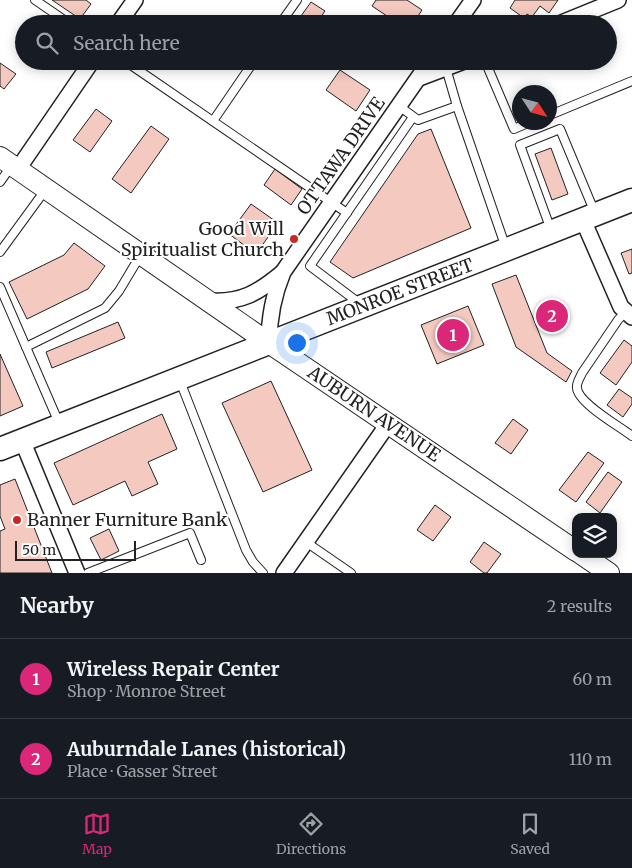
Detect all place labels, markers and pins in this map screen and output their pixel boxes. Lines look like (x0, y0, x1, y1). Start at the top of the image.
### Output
place label: Good Will Spiritualist Church (121, 217, 284, 261)
marker: Good Will Spiritualist Church (288, 233, 300, 245)
pin: 2 (536, 297, 568, 335)
pin: 1 (437, 316, 469, 354)
place label: Banner Furniture Bank (27, 508, 228, 531)
marker: Banner Furniture Bank (11, 514, 23, 526)

